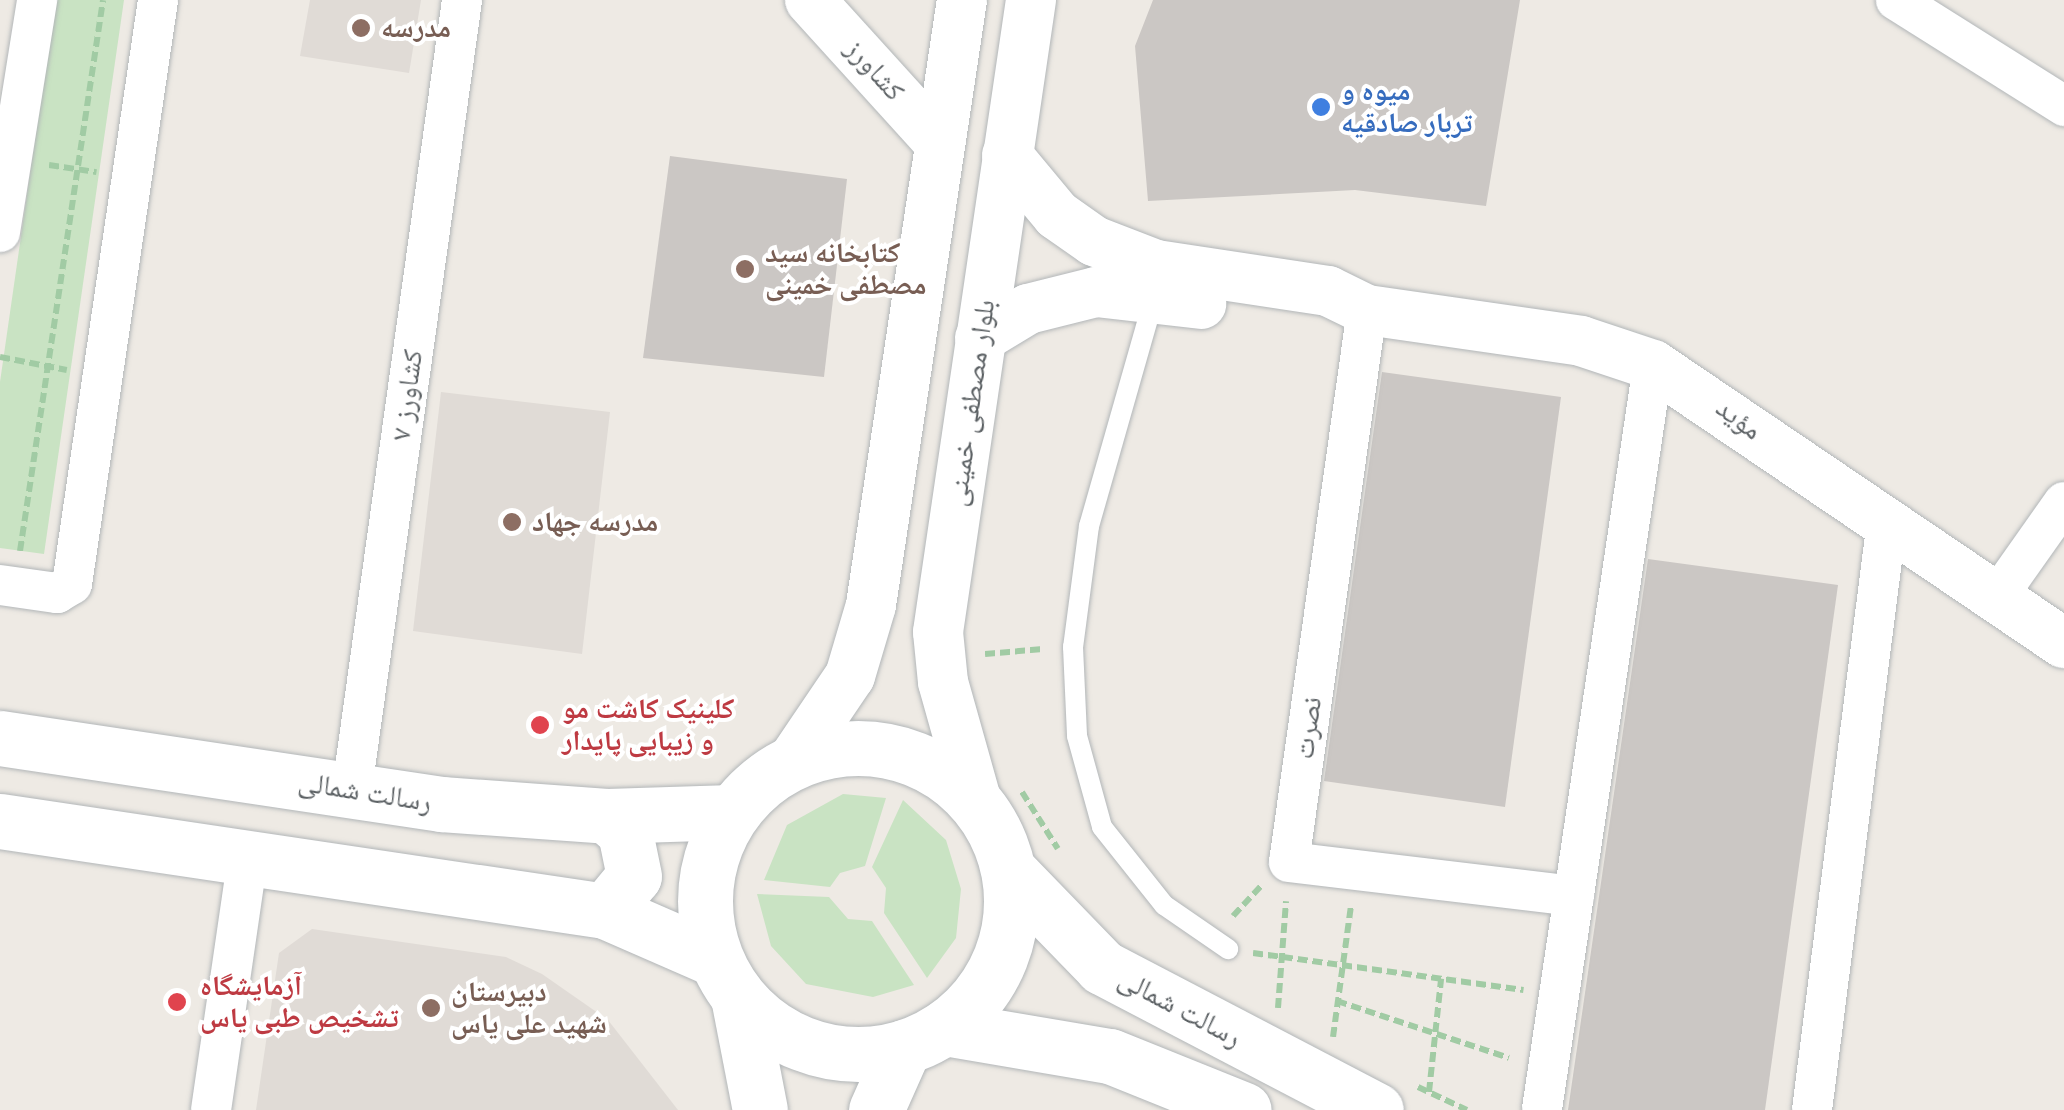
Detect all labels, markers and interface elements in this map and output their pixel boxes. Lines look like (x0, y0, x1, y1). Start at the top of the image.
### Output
place label: مدرسه (381, 11, 451, 45)
marker: مدرسه (350, 17, 372, 39)
street label: کشاورز (838, 32, 912, 108)
place label: میوه و تربار صادقیه (1341, 74, 1472, 140)
marker: میوه و تربار صادقیه (1310, 96, 1332, 118)
place label: کتابخانه سید مصطفی خمینی (765, 236, 927, 302)
marker: کتابخانه سید مصطفی خمینی (734, 258, 756, 280)
street label: بلوار مصطفی خمینی (940, 297, 1002, 509)
street label: کشاورز ۷ (384, 347, 430, 443)
street label: مؤید (1709, 391, 1769, 447)
place label: مدرسه جهاد (532, 505, 658, 539)
marker: مدرسه جهاد (501, 511, 523, 533)
place label: کلینیک کاشت مو و زیبایی پایدار (562, 692, 734, 758)
street label: نصرت (1287, 695, 1329, 761)
marker: کلینیک کاشت مو و زیبایی پایدار (527, 712, 553, 738)
street label: رسالت شمالی (296, 765, 434, 819)
street label: رسالت شمالی (1113, 962, 1247, 1054)
place label: آزمایشگاه تشخیص طبی یاس (200, 969, 399, 1035)
place label: دبیرستان شهید علی یاس (451, 975, 607, 1041)
marker: آزمایشگاه تشخیص طبی یاس (164, 989, 190, 1015)
marker: دبیرستان شهید علی یاس (420, 997, 442, 1019)

